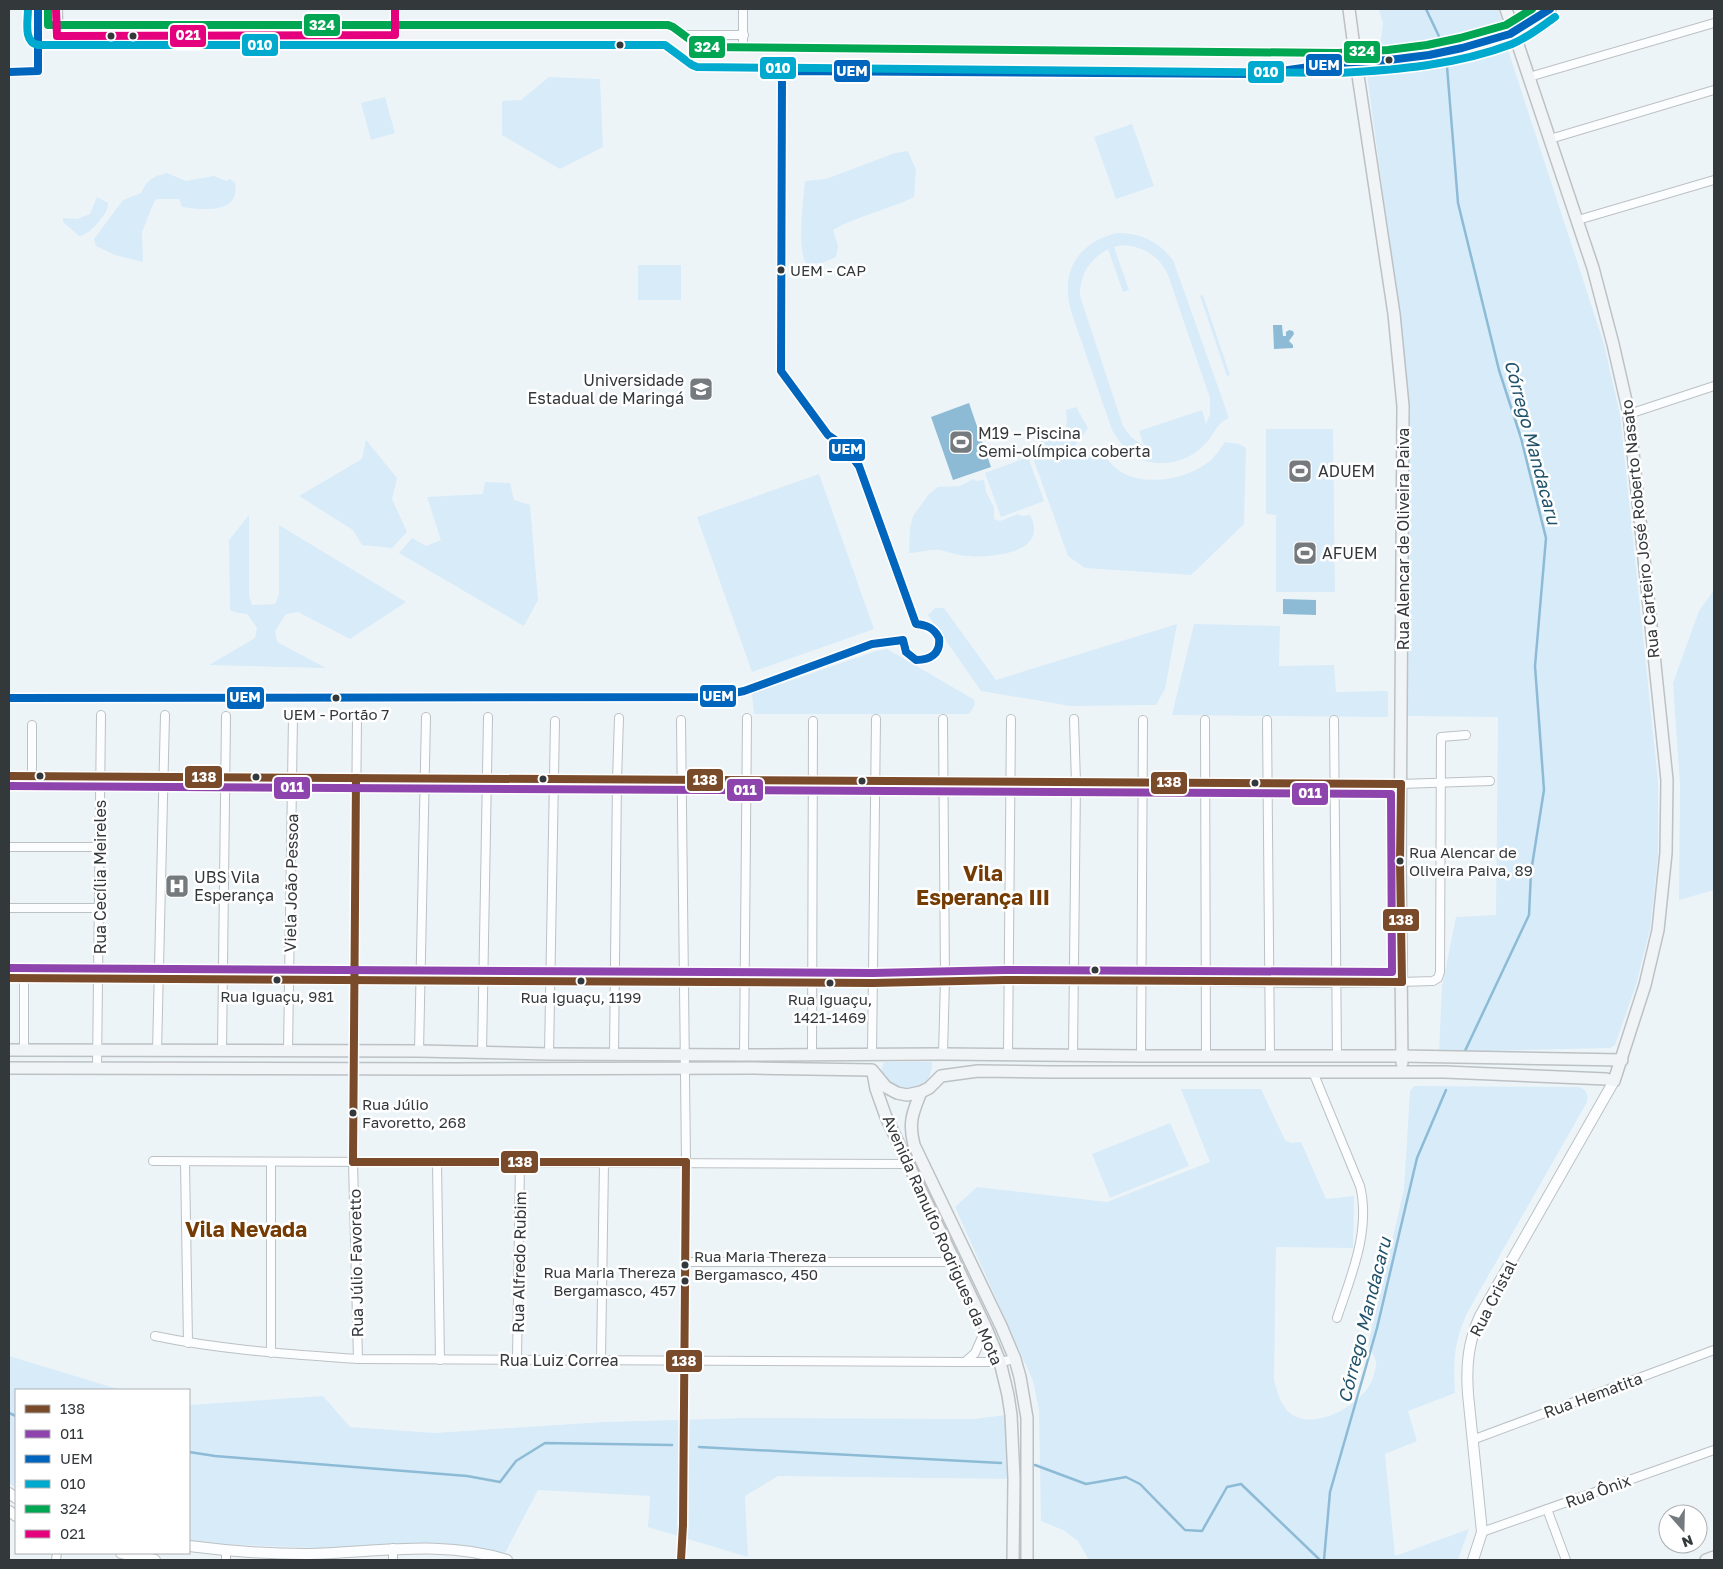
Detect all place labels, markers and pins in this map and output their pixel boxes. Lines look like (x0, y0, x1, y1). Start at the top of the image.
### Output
unlabelled marker (106, 31, 116, 41)
unlabelled marker (128, 31, 138, 41)
unlabelled marker (615, 40, 625, 50)
unlabelled marker (1384, 55, 1394, 65)
place label: UEM - CAP (790, 261, 866, 279)
marker: UEM - CAP (776, 265, 786, 275)
place label: Universidade Estadual de Maringá (527, 370, 684, 408)
school or university icon: Universidade Estadual de Maringá (688, 376, 714, 402)
place label: M19 – Piscina Semi-olímpica coberta (978, 423, 1151, 461)
sports icon: M19 – Piscina Semi-olímpica coberta (948, 429, 974, 455)
sports icon: ADUEM (1287, 458, 1313, 484)
place label: ADUEM (1318, 461, 1375, 481)
sports icon: AFUEM (1292, 540, 1318, 566)
place label: AFUEM (1322, 543, 1377, 563)
marker: UEM - Portão 7 (331, 693, 341, 703)
place label: UEM - Portão 7 (283, 705, 389, 723)
unlabelled marker (35, 771, 45, 781)
unlabelled marker (251, 772, 261, 782)
unlabelled marker (538, 774, 548, 784)
unlabelled marker (857, 776, 867, 786)
unlabelled marker (1250, 778, 1260, 788)
place label: Rua Alencar de Oliveira Paiva, 89 (1409, 843, 1533, 879)
marker: Rua Alencar de Oliveira Paiva, 89 (1395, 856, 1405, 866)
place label: UBS Vila Esperança (194, 867, 274, 905)
hospital icon: UBS Vila Esperança (164, 873, 190, 899)
unlabelled marker (1090, 965, 1100, 975)
marker: Rua Iguaçu, 981 (272, 975, 282, 985)
marker: Rua Iguaçu, 1199 (576, 976, 586, 986)
marker: Rua Iguaçu, 1421-1469 (825, 978, 835, 988)
place label: Rua Iguaçu, 981 (220, 987, 334, 1005)
place label: Rua Iguaçu, 1199 (521, 988, 641, 1006)
place label: Rua Iguaçu, 1421-1469 (788, 990, 872, 1026)
place label: Rua Júlio Favoretto, 268 (362, 1095, 466, 1131)
marker: Rua Júlio Favoretto, 268 (348, 1108, 358, 1118)
place label: Rua Maria Thereza Bergamasco, 450 (694, 1247, 826, 1283)
marker: Rua Maria Thereza Bergamasco, 450 (680, 1260, 690, 1270)
place label: Rua Maria Thereza Bergamasco, 457 (544, 1263, 676, 1299)
marker: Rua Maria Thereza Bergamasco, 457 (680, 1276, 690, 1286)

